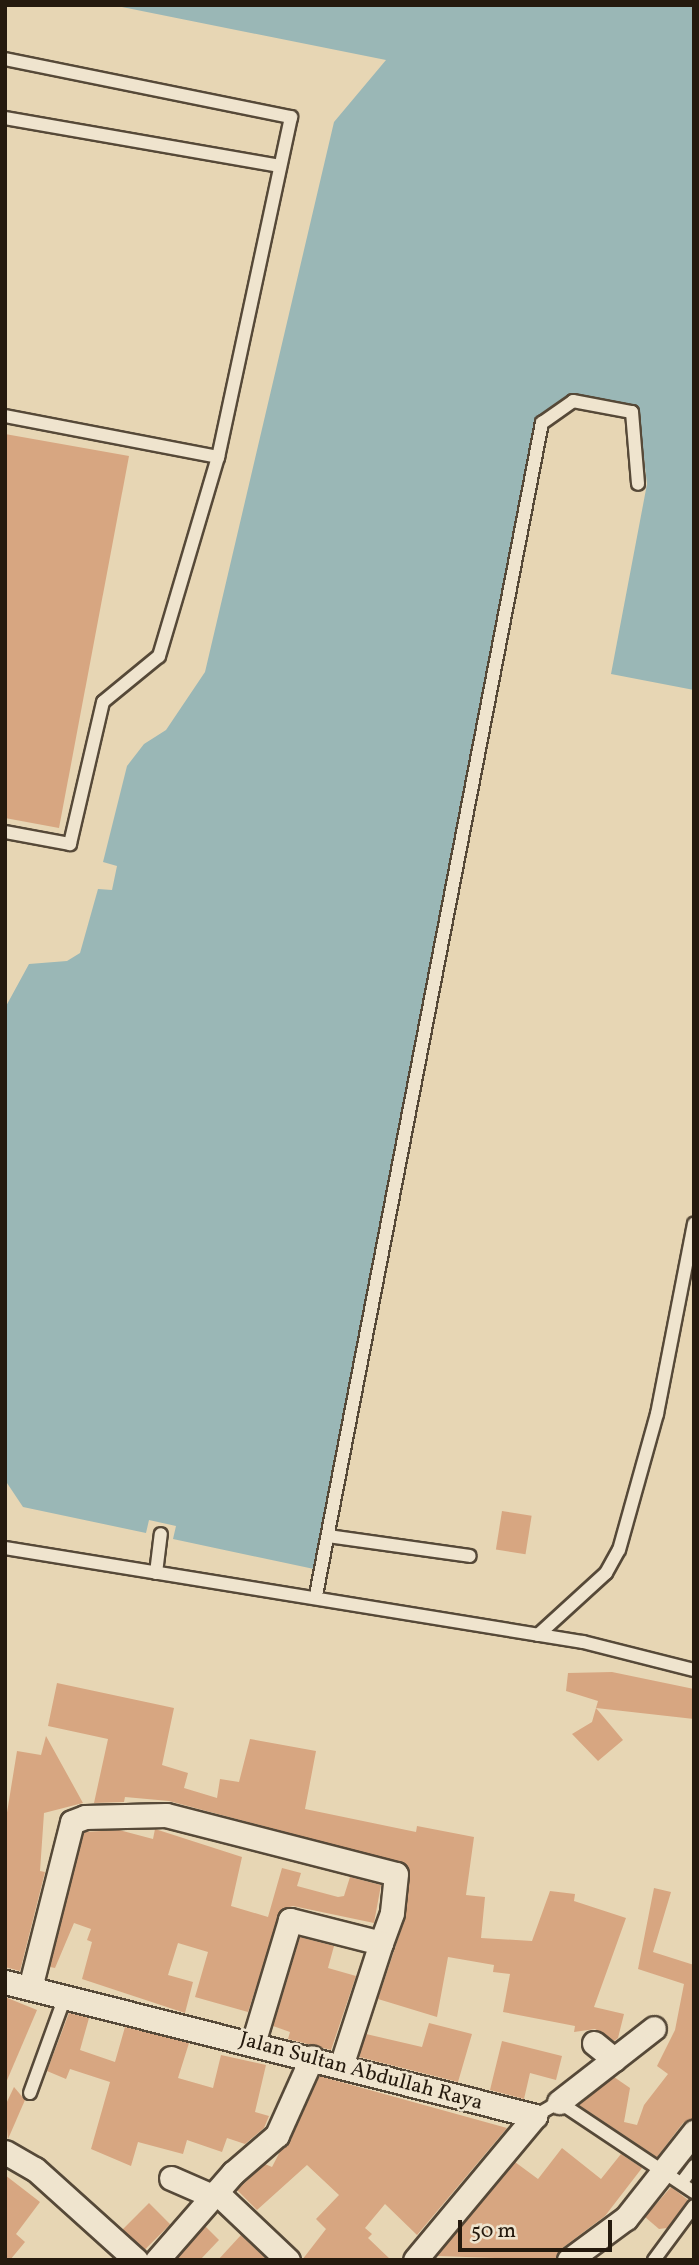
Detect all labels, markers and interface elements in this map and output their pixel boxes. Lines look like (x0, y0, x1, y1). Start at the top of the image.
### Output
street label: Jalan Sultan Abdullah Raya (237, 2027, 485, 2117)
scale bar (461, 2206, 615, 2250)
text: 50 m (471, 2217, 516, 2246)

